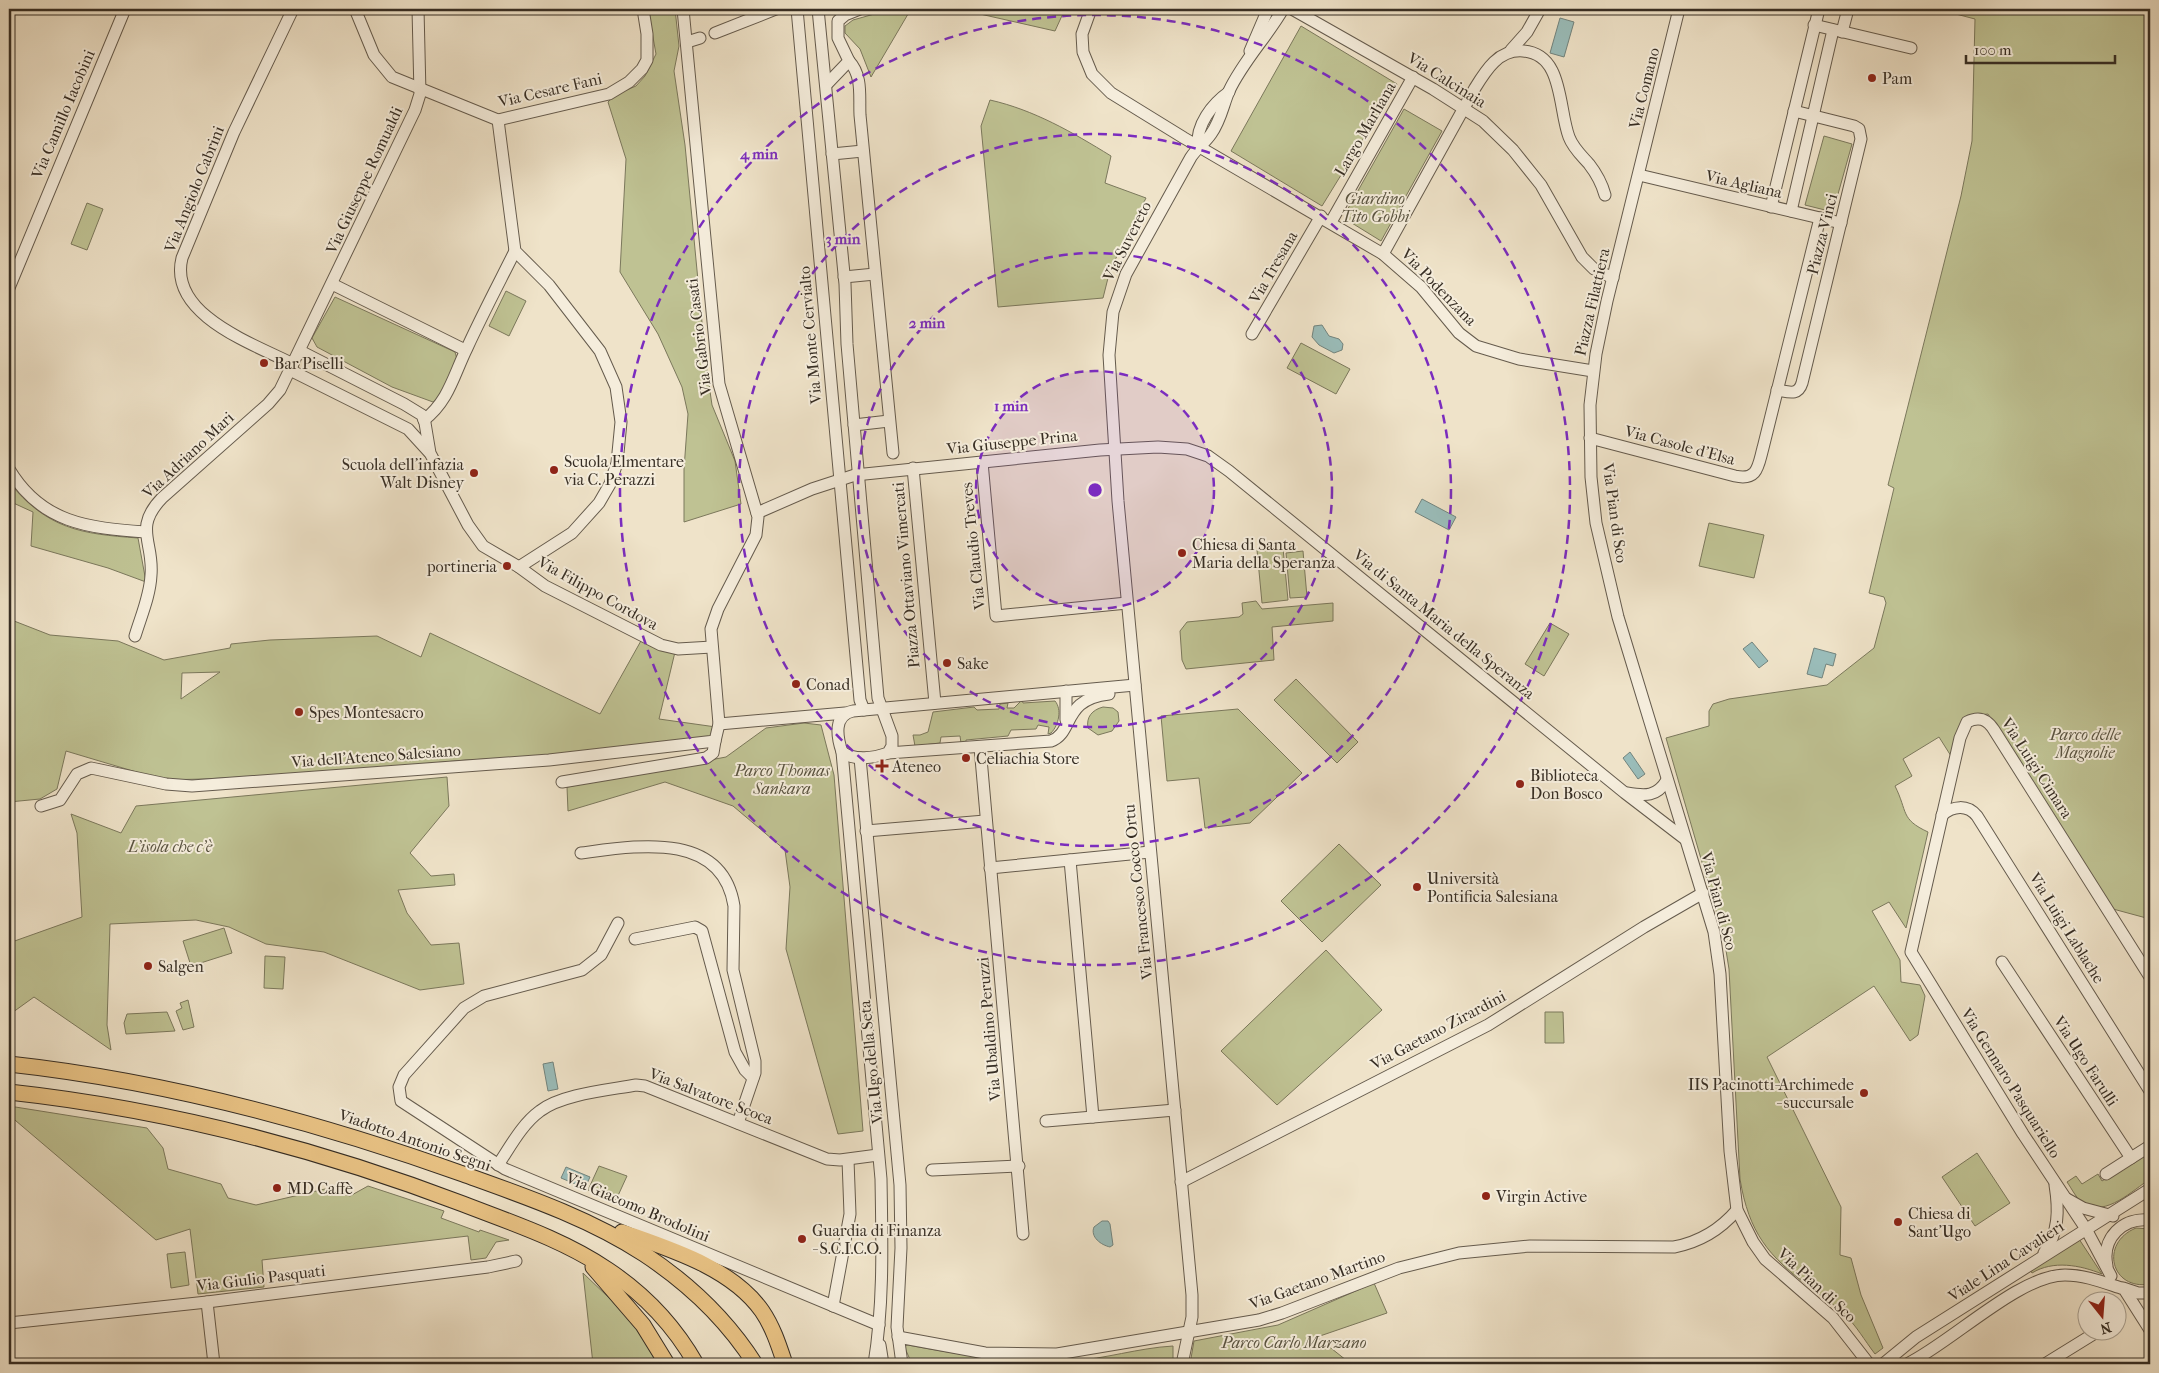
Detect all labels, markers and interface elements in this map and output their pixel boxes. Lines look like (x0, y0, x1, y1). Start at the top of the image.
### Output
scale bar (1966, 32, 2115, 64)
text: 100 m (1974, 41, 2012, 59)
street label: Via Camillo Iacobini (27, 46, 99, 182)
street label: Via Comano (1625, 46, 1663, 131)
street label: Via Calcinaia (1403, 48, 1490, 112)
street label: Via Cesare Fani (495, 69, 604, 111)
place label: Pam (1882, 69, 1913, 88)
marker: Pam (1866, 72, 1878, 84)
street label: Largo Marliana (1330, 78, 1400, 180)
street label: Via Giuseppe Romualdi (321, 103, 407, 258)
street label: Via Angiolo Cabrini (160, 123, 228, 256)
text: 4 min (739, 145, 778, 163)
street label: Via Agliana (1703, 166, 1785, 202)
park label: Giardino Tito Gobbi (1341, 189, 1411, 226)
street label: Piazza Vinci (1803, 191, 1841, 276)
street label: Via Suvereto (1098, 198, 1155, 285)
street label: Via Tresana (1244, 227, 1302, 307)
text: 3 min (826, 230, 861, 248)
street label: Via Podenzana (1397, 244, 1481, 330)
street label: Piazza Filattiera (1570, 246, 1614, 358)
street label: Via Monte Cervialto (795, 265, 826, 406)
street label: Via Gabrio Casati (682, 277, 716, 398)
text: 2 min (909, 314, 946, 332)
place label: Bar Piselli (274, 354, 344, 373)
marker: Bar Piselli (258, 357, 270, 369)
text: 1 min (994, 397, 1028, 415)
street label: Via Adriano Mari (138, 408, 238, 503)
street label: Via Casole d'Elsa (1622, 421, 1738, 469)
street label: Via Giuseppe Prina (945, 426, 1079, 458)
place label: Scuola Elmentare via C. Perazzi (564, 452, 684, 489)
place label: Scuola dell'infazia Walt Disney (342, 455, 465, 492)
street label: Via Pian di Sco (1598, 461, 1631, 564)
marker: Scuola Elmentare via C. Perazzi (548, 464, 560, 476)
marker: Scuola dell'infazia Walt Disney (468, 467, 480, 479)
street label: Piazza Ottaviano Vimercati (888, 481, 924, 669)
street label: Via Claudio Treves (957, 481, 989, 612)
centre of rings (1086, 481, 1104, 499)
place label: Chiesa di Santa Maria della Speranza (1192, 535, 1336, 572)
street label: Via di Santa Maria della Speranza (1349, 544, 1539, 703)
marker: Chiesa di Santa Maria della Speranza (1176, 547, 1188, 559)
street label: Via Filippo Cordova (534, 552, 662, 634)
place label: portineria (426, 557, 498, 576)
marker: portineria (501, 560, 513, 572)
place label: Sake (957, 654, 989, 673)
marker: Sake (941, 657, 953, 669)
place label: Conad (806, 675, 850, 694)
marker: Conad (790, 678, 802, 690)
place label: Spes Montesacro (309, 703, 424, 722)
marker: Spes Montesacro (293, 706, 305, 718)
street label: Via Luigi Cimara (1997, 713, 2077, 822)
park label: Parco delle Magnolie (2049, 725, 2121, 762)
street label: Via dell'Ateneo Salesiano (290, 741, 461, 771)
place label: Celiachia Store (976, 749, 1079, 768)
marker: Celiachia Store (960, 752, 972, 764)
place label: Ateneo (891, 757, 941, 776)
marker: Ateneo (876, 760, 888, 772)
park label: Parco Thomas Sankara (733, 761, 831, 798)
place label: Biblioteca Don Bosco (1530, 766, 1603, 803)
marker: Biblioteca Don Bosco (1514, 778, 1526, 790)
street label: Via Francesco Cocco Ortu (1119, 803, 1157, 982)
park label: L'isola che c'è (127, 837, 213, 856)
street label: Via Pian di Sco (1697, 849, 1741, 952)
street label: Via Luigi Lablache (2025, 868, 2109, 987)
place label: Università Pontificia Salesiana (1427, 869, 1559, 906)
marker: Università Pontificia Salesiana (1411, 881, 1423, 893)
street label: Via Ubaldino Peruzzi (973, 956, 1005, 1103)
place label: Salgen (158, 957, 204, 976)
marker: Salgen (142, 960, 154, 972)
street label: Via Gaetano Zirardini (1366, 986, 1509, 1074)
street label: Via Ugo della Seta (855, 999, 887, 1126)
street label: Via Gennaro Pasquariello (1957, 1004, 2065, 1161)
street label: Via Ugo Farulli (2049, 1011, 2122, 1110)
street label: Via Salvatore Scoca (646, 1063, 776, 1129)
place label: IIS Pacinotti-Archimede - succursale (1688, 1075, 1854, 1112)
marker: IIS Pacinotti-Archimede - succursale (1858, 1087, 1870, 1099)
street label: Viadotto Antonio Segni (335, 1105, 494, 1175)
street label: Via Giacomo Brodolini (562, 1168, 713, 1246)
place label: MD Caffè (287, 1179, 353, 1198)
marker: MD Caffè (271, 1182, 283, 1194)
place label: Virgin Active (1495, 1187, 1587, 1206)
marker: Virgin Active (1480, 1190, 1492, 1202)
place label: Chiesa di Sant'Ugo (1908, 1204, 1971, 1241)
marker: Chiesa di Sant'Ugo (1892, 1216, 1904, 1228)
street label: Viale Lina Cavalieri (1944, 1216, 2068, 1306)
place label: Guardia di Finanza - S.C.I.C.O. (812, 1221, 942, 1258)
marker: Guardia di Finanza - S.C.I.C.O. (796, 1233, 808, 1245)
street label: Via Pian di Sco (1773, 1243, 1860, 1326)
street label: Via Gaetano Martino (1246, 1247, 1387, 1314)
street label: Via Giulio Pasquati (195, 1261, 327, 1295)
north arrow (2076, 1290, 2126, 1340)
text: N (2098, 1318, 2113, 1338)
park label: Parco Carlo Marzano (1221, 1333, 1367, 1352)

